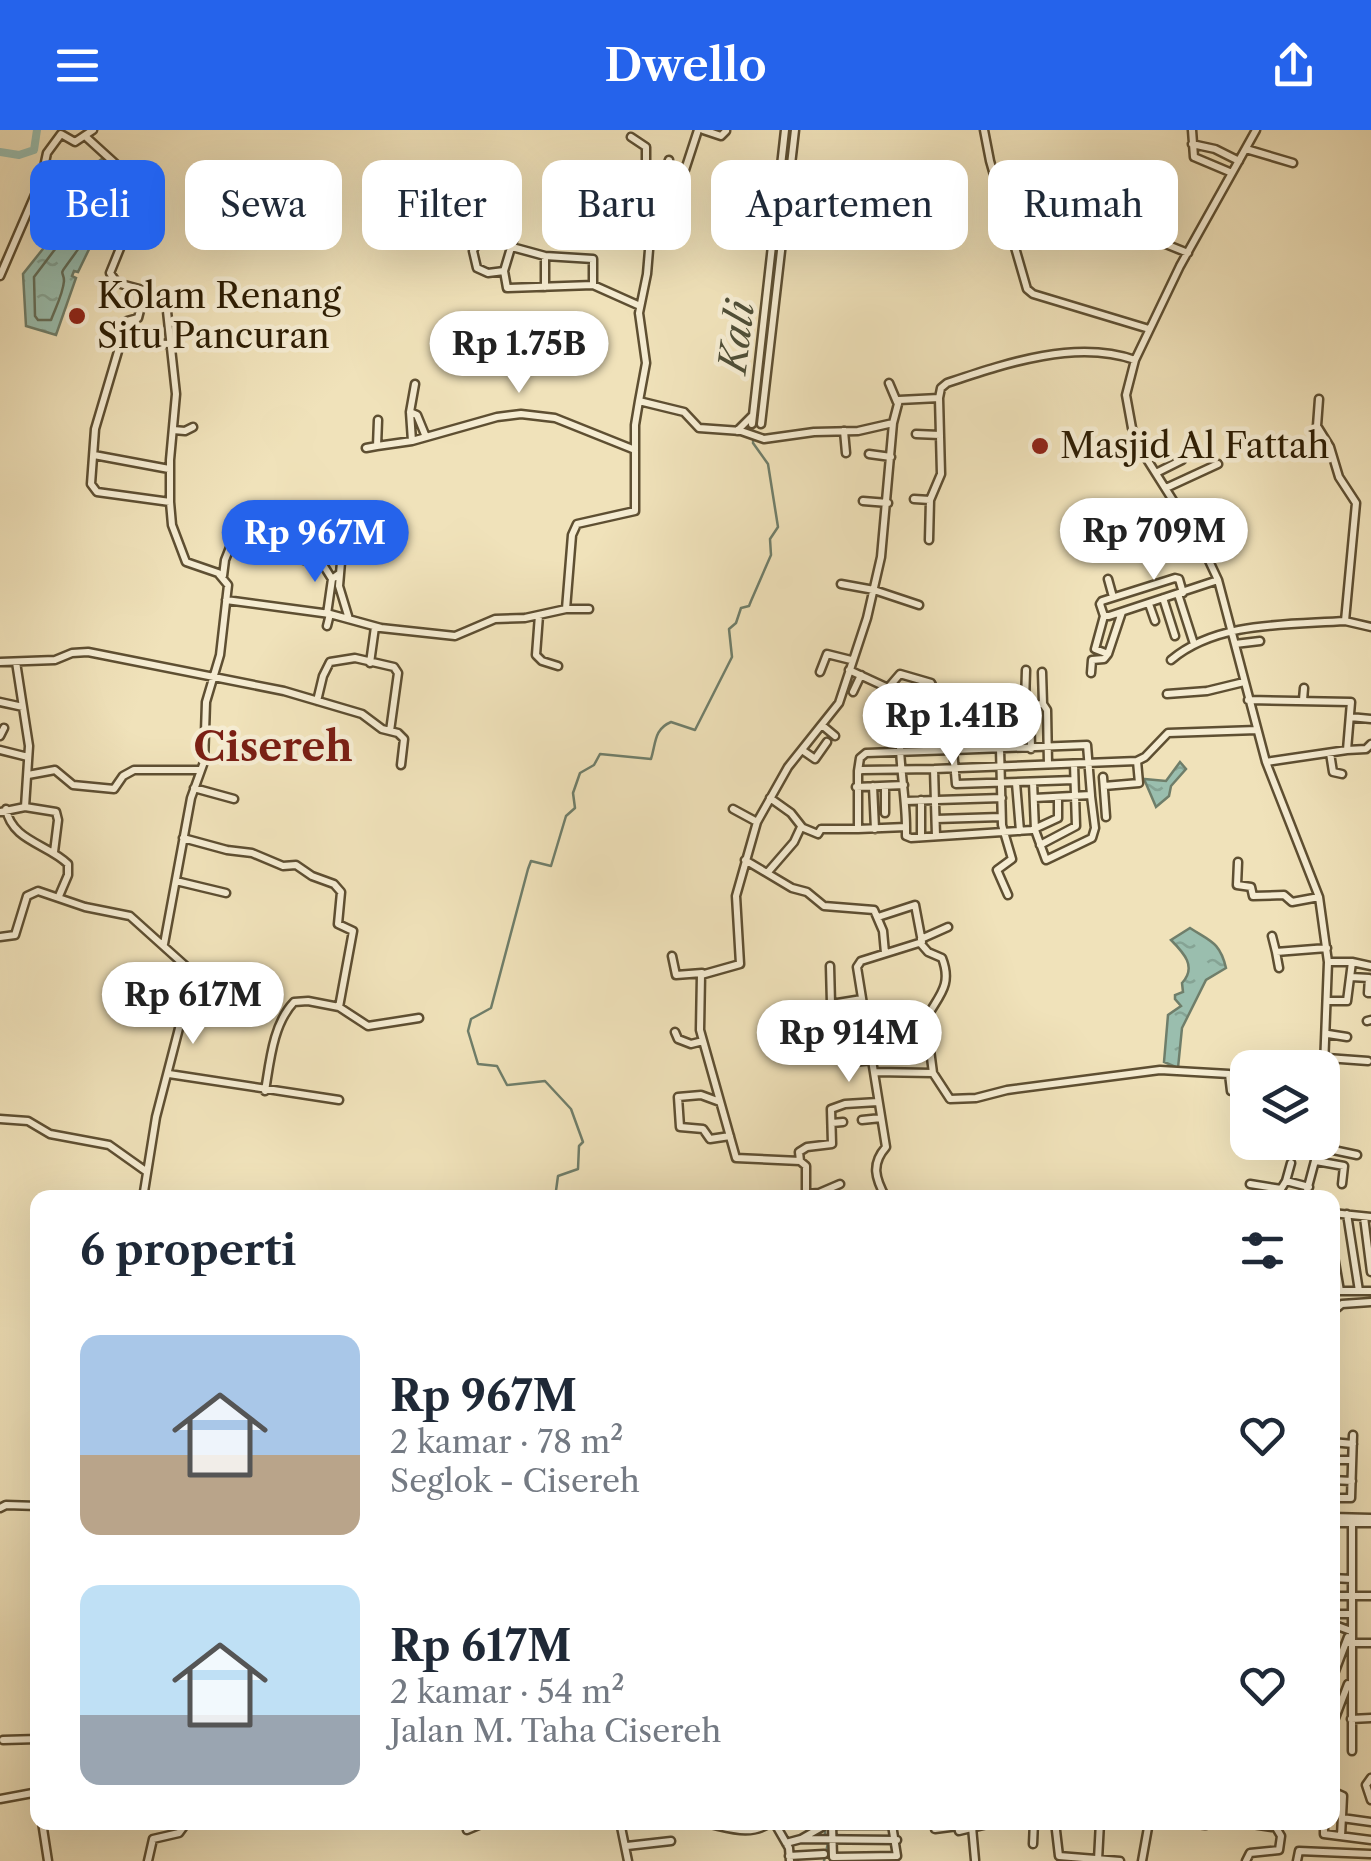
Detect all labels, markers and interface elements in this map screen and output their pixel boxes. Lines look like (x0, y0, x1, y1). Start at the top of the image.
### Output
text: Dwello (604, 37, 767, 93)
icon: menu (50, 38, 105, 93)
icon: share (1266, 38, 1321, 93)
chip: Beli (30, 160, 165, 250)
chip: Sewa (185, 160, 342, 250)
chip: Filter (362, 160, 522, 250)
chip: Baru (542, 160, 691, 250)
chip: Apartemen (711, 160, 968, 250)
chip: Rumah (988, 160, 1178, 250)
place label: Kolam Renang Situ Pancuran (97, 274, 342, 357)
water label: Kali (708, 296, 765, 379)
marker: Kolam Renang Situ Pancuran (66, 305, 88, 327)
pin: Rp 1.75B (416, 311, 622, 396)
text: Rp 1.75B (452, 324, 586, 363)
place label: Masjid Al Fattah (1060, 424, 1329, 467)
marker: Masjid Al Fattah (1029, 435, 1051, 457)
pin: Rp 709M (1062, 498, 1246, 583)
pin: Rp 967M (223, 500, 407, 585)
text: Rp 709M (1082, 511, 1226, 550)
text: Rp 967M (244, 513, 386, 552)
pin: Rp 1.41B (849, 683, 1055, 768)
text: Rp 1.41B (885, 696, 1019, 735)
district label: Cisereh (193, 722, 353, 771)
pin: Rp 617M (101, 962, 285, 1047)
text: Rp 617M (124, 975, 262, 1014)
pin: Rp 914M (757, 1000, 941, 1085)
text: Rp 914M (779, 1013, 919, 1052)
map controls (1230, 1050, 1340, 1160)
button: layers (1230, 1050, 1340, 1160)
icon: filters (1235, 1223, 1290, 1278)
text: 6 properti (80, 1224, 296, 1276)
text: Rp 967M (390, 1370, 577, 1422)
icon: home (160, 1375, 280, 1495)
icon: heart (1235, 1408, 1290, 1463)
text: 2 kamar · 78 m² (390, 1422, 623, 1461)
text: Seglok - Cisereh (390, 1461, 640, 1500)
text: Rp 617M (390, 1620, 571, 1672)
icon: home (160, 1625, 280, 1745)
icon: heart (1235, 1658, 1290, 1713)
text: 2 kamar · 54 m² (390, 1672, 625, 1711)
text: Jalan M. Taha Cisereh (390, 1711, 721, 1750)

